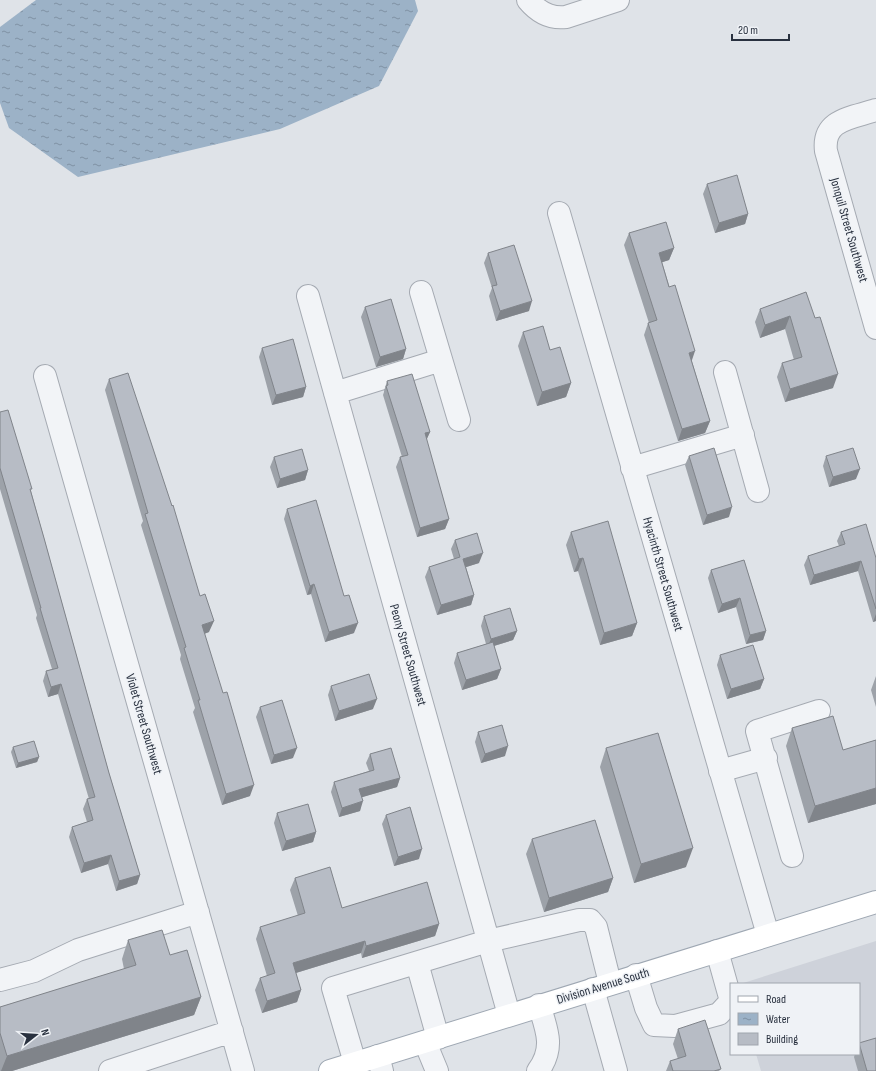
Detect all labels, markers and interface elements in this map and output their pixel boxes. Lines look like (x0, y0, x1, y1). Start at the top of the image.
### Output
scale bar (732, 16, 789, 42)
text: 20 m (738, 23, 758, 38)
street label: Jonquil Street Southwest (826, 175, 872, 284)
street label: Hyacinth Street Southwest (639, 515, 687, 633)
street label: Peony Street Southwest (386, 602, 430, 708)
street label: Violet Street Southwest (122, 672, 166, 776)
street label: Division Avenue South (555, 964, 651, 1008)
legend (730, 983, 860, 1055)
text: Road (766, 992, 786, 1007)
text: Water (766, 1012, 790, 1027)
north arrow (16, 1015, 56, 1055)
text: N (38, 1028, 52, 1037)
text: Building (766, 1032, 798, 1047)

